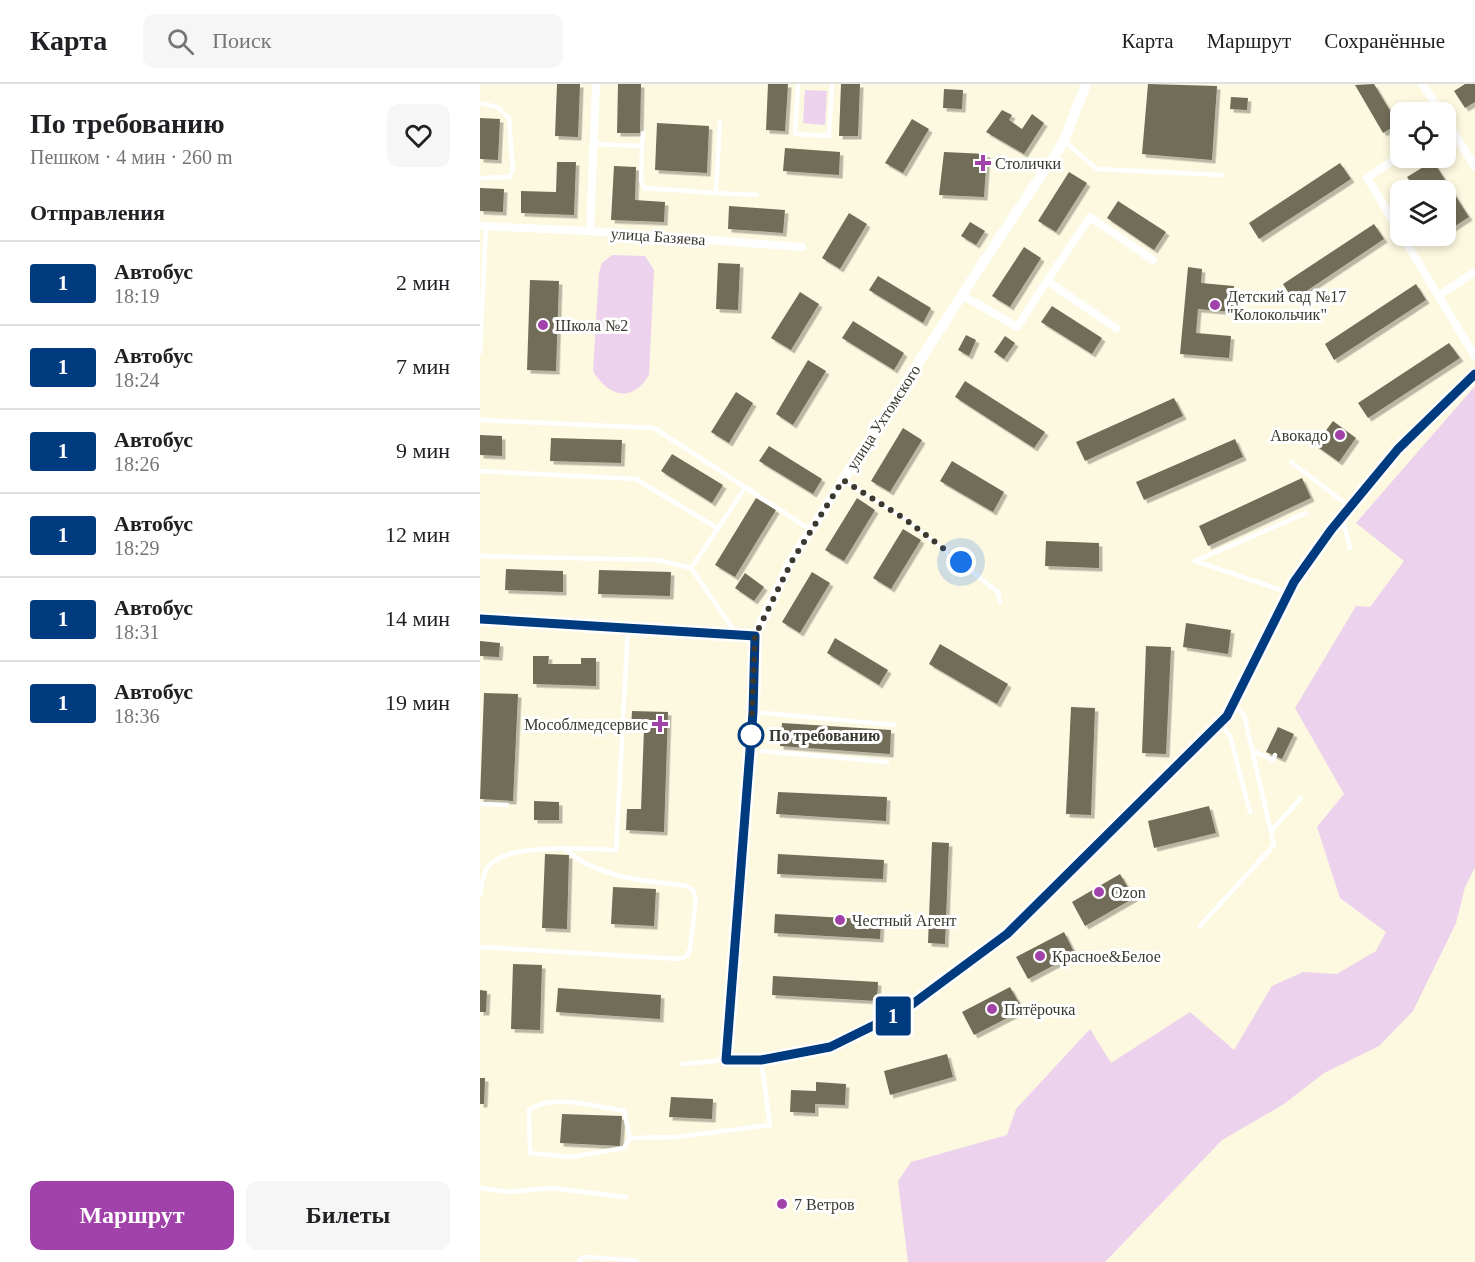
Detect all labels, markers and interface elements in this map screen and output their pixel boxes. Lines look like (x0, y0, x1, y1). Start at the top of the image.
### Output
search box (143, 14, 563, 68)
text: Карта (30, 25, 107, 56)
icon: search (164, 25, 197, 58)
text: Поиск (212, 28, 271, 53)
text: Карта (1122, 29, 1174, 53)
text: Маршрут (1207, 29, 1291, 53)
text: Сохранённые (1324, 29, 1445, 53)
map controls (1390, 102, 1456, 246)
button: locate (1390, 102, 1456, 168)
button: heart (387, 104, 450, 167)
text: По требованию (30, 108, 225, 139)
text: Пешком · 4 мин · 260 m (30, 146, 233, 168)
place label: Столички (995, 155, 1061, 172)
marker: Столички (976, 156, 990, 170)
button: layers (1390, 180, 1456, 246)
text: Отправления (30, 200, 165, 225)
street label: улица Базяева (610, 225, 706, 249)
text: Автобус (114, 259, 193, 284)
text: 2 мин (396, 270, 450, 295)
text: 1 (58, 271, 68, 295)
text: 18:19 (114, 285, 160, 307)
place label: Детский сад №17 "Колокольчик" (1227, 288, 1346, 323)
marker: Детский сад №17 "Колокольчик" (1208, 298, 1222, 312)
place label: Школа №2 (555, 317, 628, 334)
marker: Школа №2 (536, 318, 550, 332)
text: Автобус (114, 343, 193, 368)
text: 7 мин (396, 354, 450, 379)
text: 1 (58, 355, 68, 379)
street label: улица Ухтомского (843, 362, 925, 473)
text: 18:24 (114, 369, 160, 391)
text: Автобус (114, 427, 193, 452)
place label: Авокадо (1270, 427, 1328, 445)
marker: Авокадо (1333, 428, 1347, 442)
text: 9 мин (396, 438, 450, 463)
text: 1 (58, 439, 68, 463)
text: 18:26 (114, 453, 160, 475)
text: Автобус (114, 511, 193, 536)
text: 12 мин (385, 522, 450, 547)
text: 1 (58, 523, 68, 547)
text: 18:29 (114, 537, 160, 559)
your location (946, 547, 976, 577)
text: Автобус (114, 595, 193, 620)
text: 14 мин (385, 606, 450, 631)
text: 1 (58, 607, 68, 631)
text: 18:31 (114, 621, 160, 643)
text: Автобус (114, 679, 193, 704)
text: 19 мин (385, 690, 450, 715)
text: 1 (58, 691, 68, 715)
text: 18:36 (114, 705, 160, 727)
place label: Мособлмедсервис (524, 716, 648, 734)
marker: Мособлмедсервис (653, 717, 667, 731)
marker: По требованию (738, 722, 764, 748)
place label: По требованию (769, 727, 880, 745)
place label: Ozon (1111, 884, 1146, 901)
marker: Ozon (1092, 885, 1106, 899)
place label: Честный Агент (852, 912, 956, 929)
marker: Честный Агент (833, 913, 847, 927)
place label: Красное&Белое (1052, 948, 1161, 966)
marker: Красное&Белое (1033, 949, 1047, 963)
line badge: 1 (874, 996, 912, 1036)
place label: Пятёрочка (1004, 1001, 1075, 1019)
marker: Пятёрочка (985, 1002, 999, 1016)
text: 1 (888, 1004, 898, 1028)
button: Маршрут (30, 1181, 234, 1250)
button: Билеты (246, 1181, 450, 1250)
place label: 7 Ветров (794, 1196, 855, 1214)
marker: 7 Ветров (775, 1197, 789, 1211)

